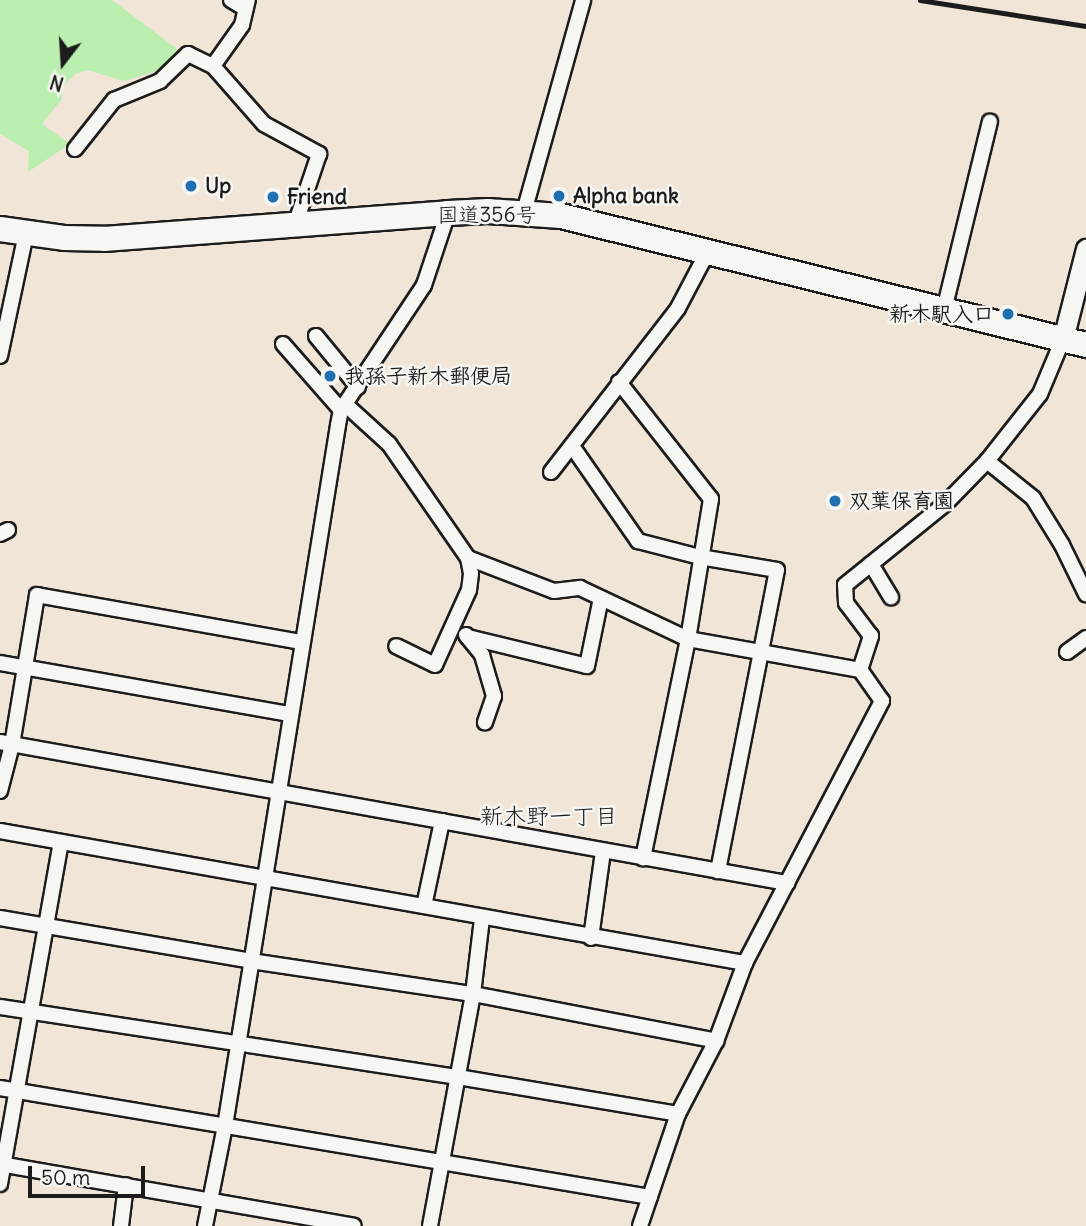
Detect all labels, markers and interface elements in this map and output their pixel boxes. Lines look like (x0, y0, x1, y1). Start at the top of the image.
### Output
north arrow (28, 28, 98, 98)
text: N (47, 70, 67, 96)
place label: Up (205, 173, 231, 199)
marker: Up (183, 178, 199, 194)
place label: Alpha bank (573, 183, 679, 209)
place label: Friend (287, 184, 347, 210)
marker: Alpha bank (551, 188, 567, 204)
marker: Friend (265, 189, 281, 205)
street label: 国道356号 (437, 202, 537, 228)
place label: 新木駅入口 (889, 301, 994, 327)
marker: 新木駅入口 (1000, 306, 1016, 322)
place label: 我孫子新木郵便局 (344, 363, 512, 389)
marker: 我孫子新木郵便局 (322, 368, 338, 384)
place label: 双葉保育園 (849, 488, 954, 514)
marker: 双葉保育園 (827, 493, 843, 509)
district label: 新木野一丁目 (480, 802, 618, 830)
scale bar (32, 1152, 149, 1196)
text: 50 m (41, 1164, 90, 1191)

